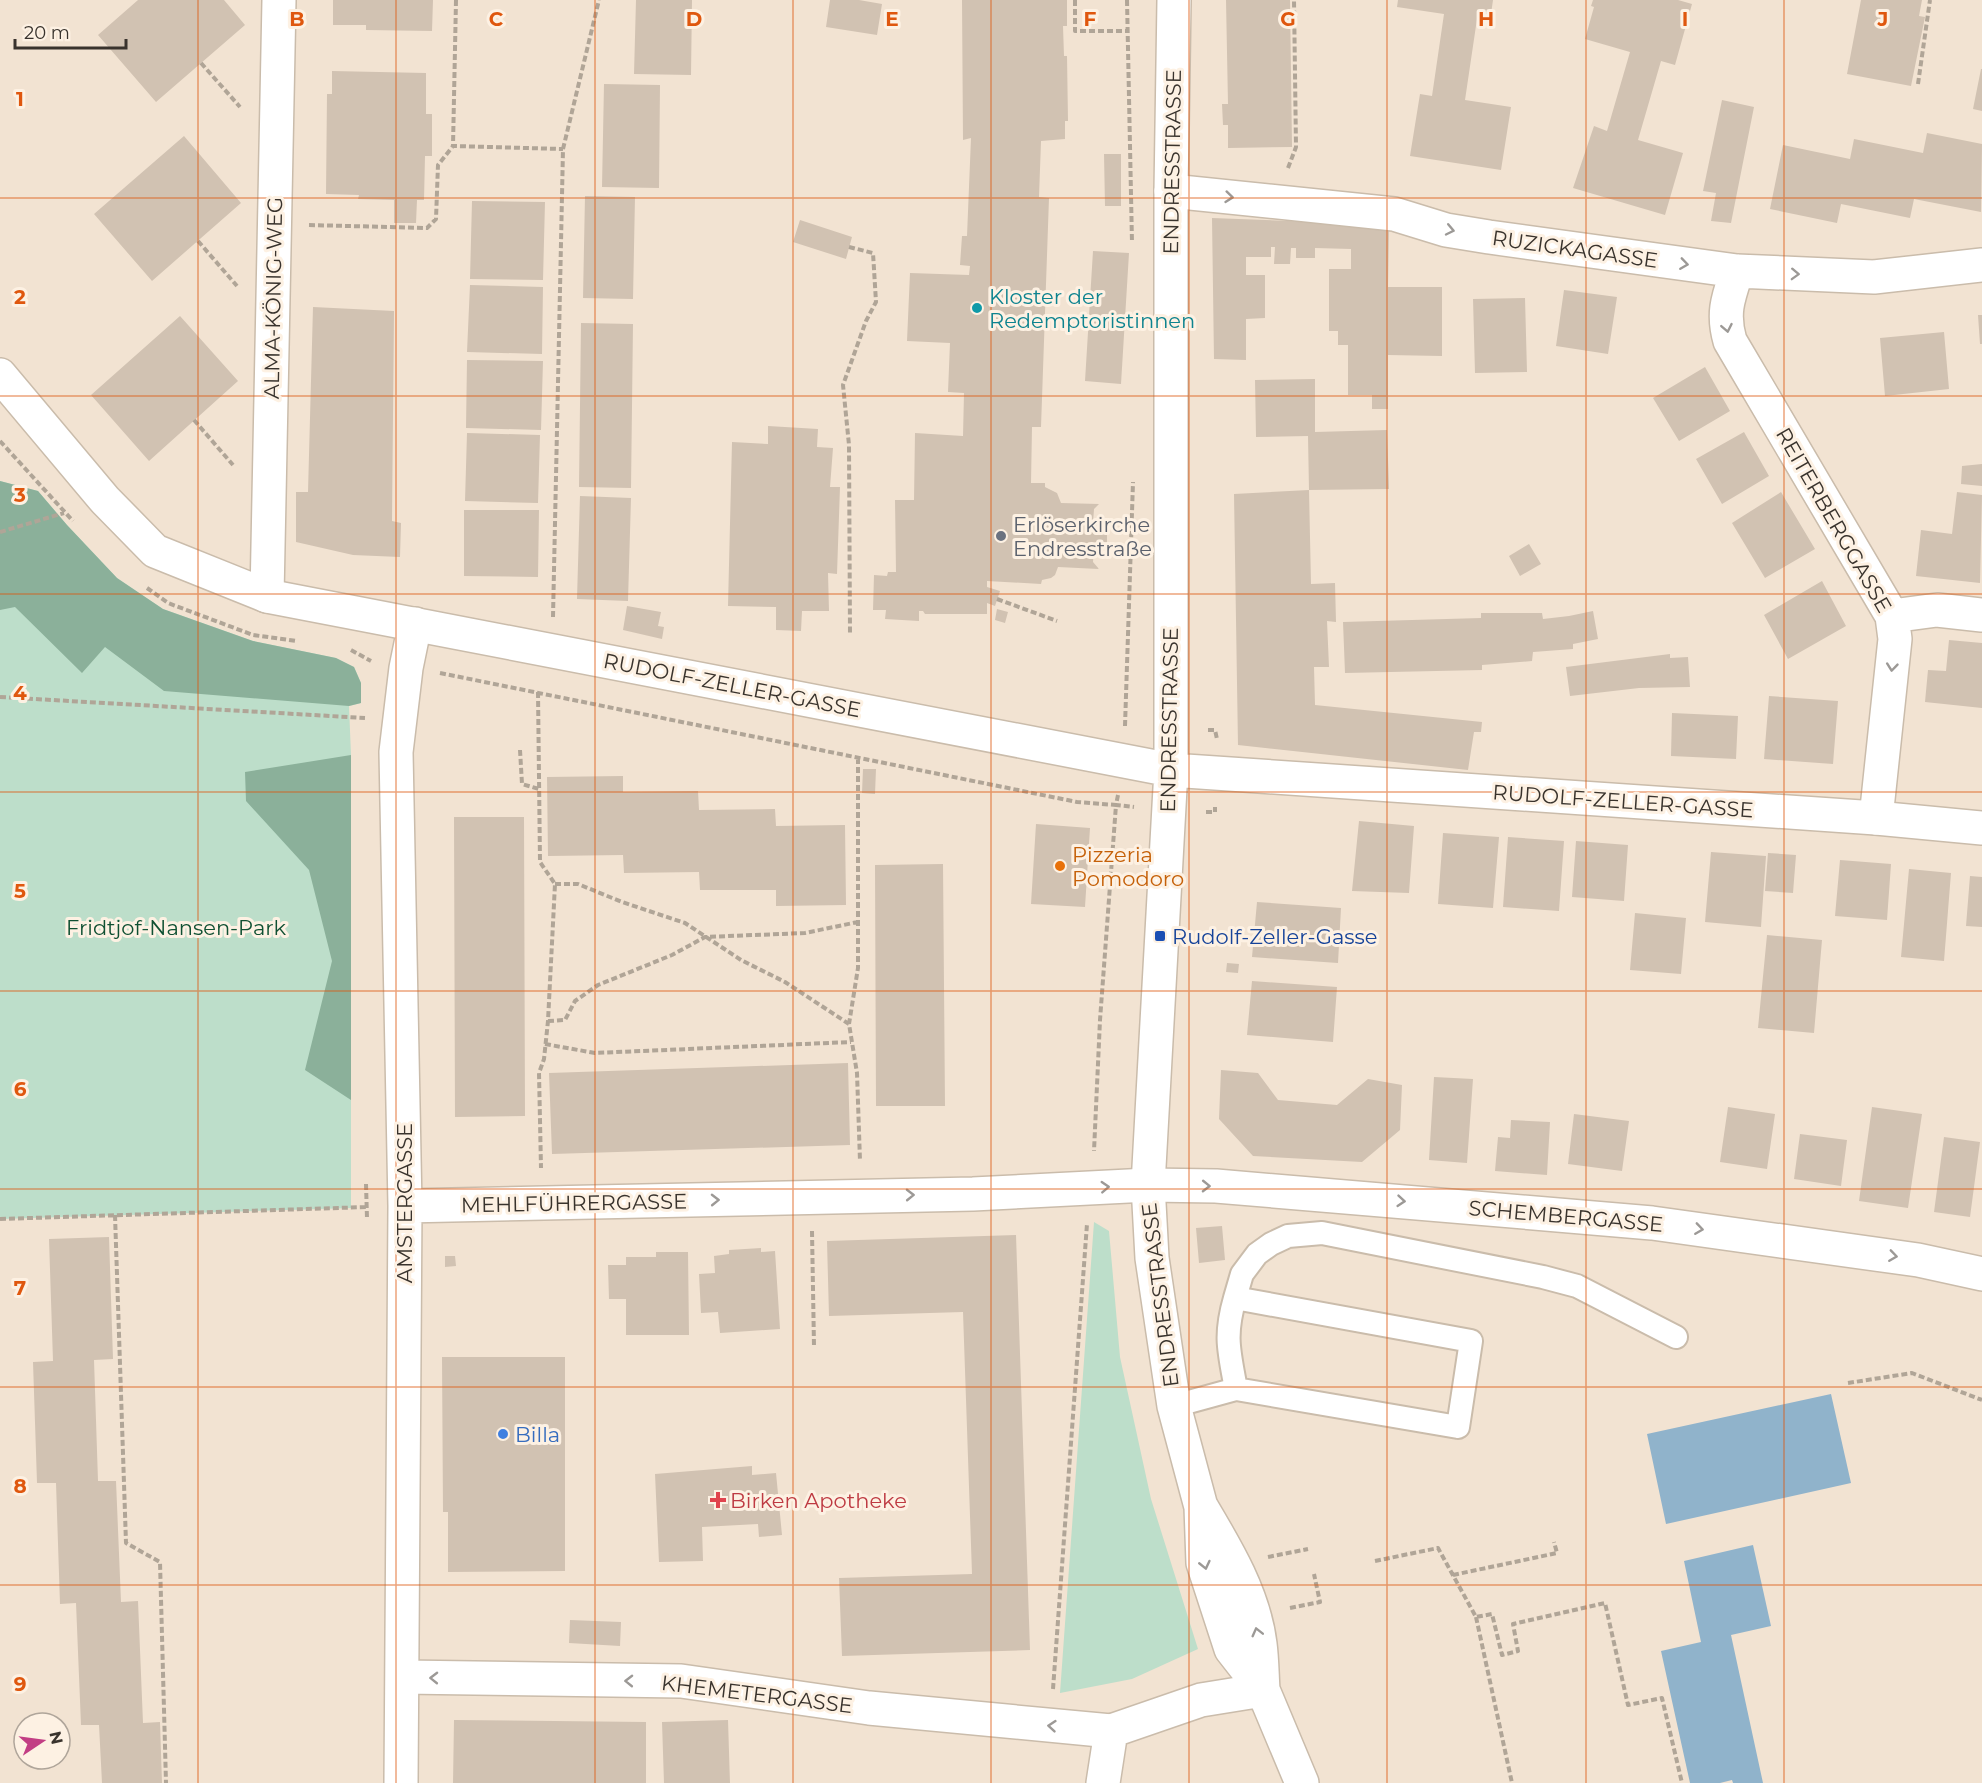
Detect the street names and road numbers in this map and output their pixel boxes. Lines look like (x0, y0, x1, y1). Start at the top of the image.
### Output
street label: ENDRESSTRASSE (1158, 69, 1186, 255)
street label: ALMA-KÖNIG-WEG (259, 197, 287, 399)
street label: RUZICKAGASSE (1491, 225, 1659, 273)
street label: REITERBERGGASSE (1771, 423, 1897, 617)
street label: ENDRESSTRASSE (1155, 627, 1183, 813)
street label: RUDOLF-ZELLER-GASSE (601, 648, 863, 722)
street label: RUDOLF-ZELLER-GASSE (1492, 779, 1754, 823)
street label: AMSTERGASSE (392, 1123, 417, 1283)
street label: MEHLFÜHRERGASSE (461, 1189, 687, 1217)
street label: SCHEMBERGASSE (1468, 1195, 1664, 1237)
street label: ENDRESSTRASSE (1136, 1201, 1184, 1389)
street label: KHEMETERGASSE (660, 1670, 854, 1718)

